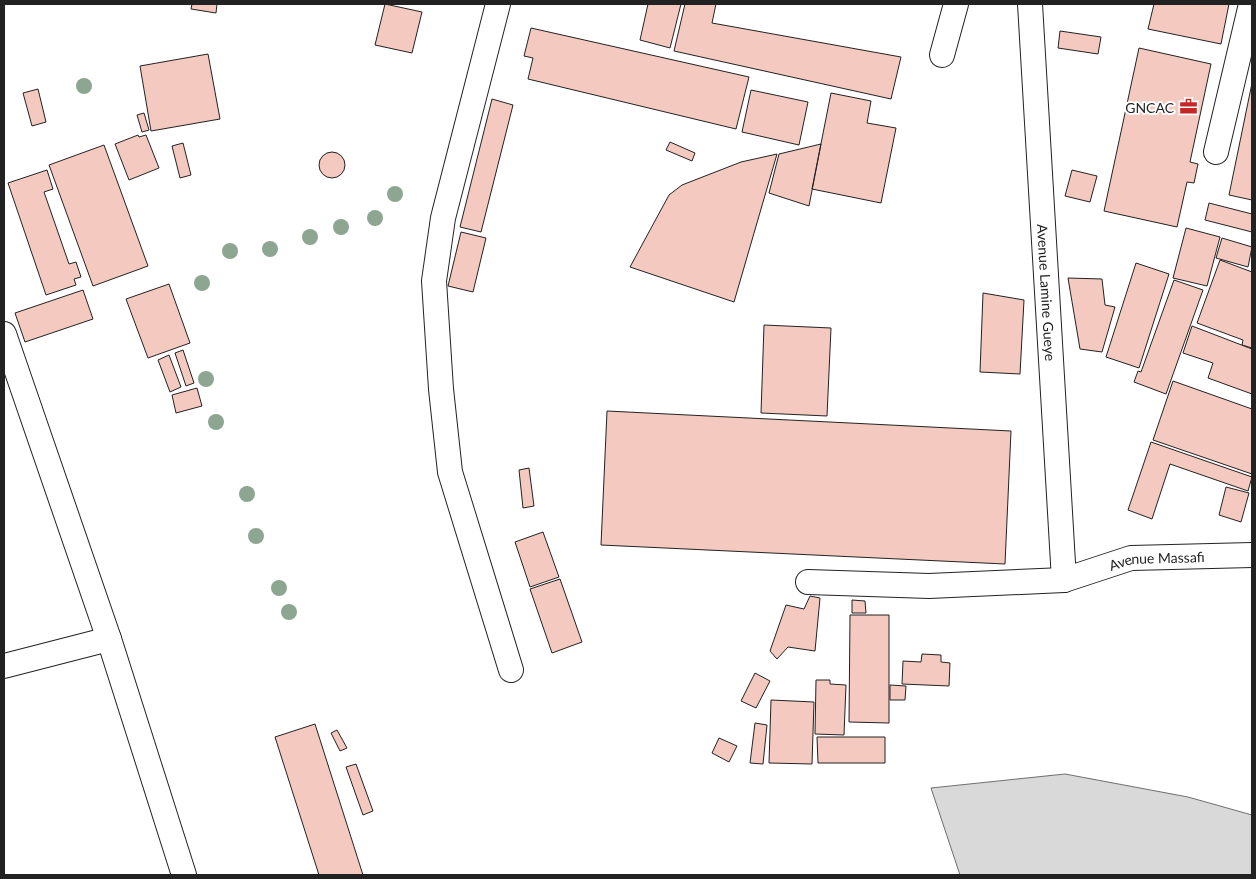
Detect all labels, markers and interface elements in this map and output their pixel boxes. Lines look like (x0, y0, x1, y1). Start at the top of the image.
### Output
office icon: GNCAC (1178, 97, 1198, 117)
place label: GNCAC (1125, 99, 1175, 116)
street label: Avenue Lamine Gueye (1034, 223, 1060, 362)
street label: Avenue Massafi (1106, 548, 1205, 573)

